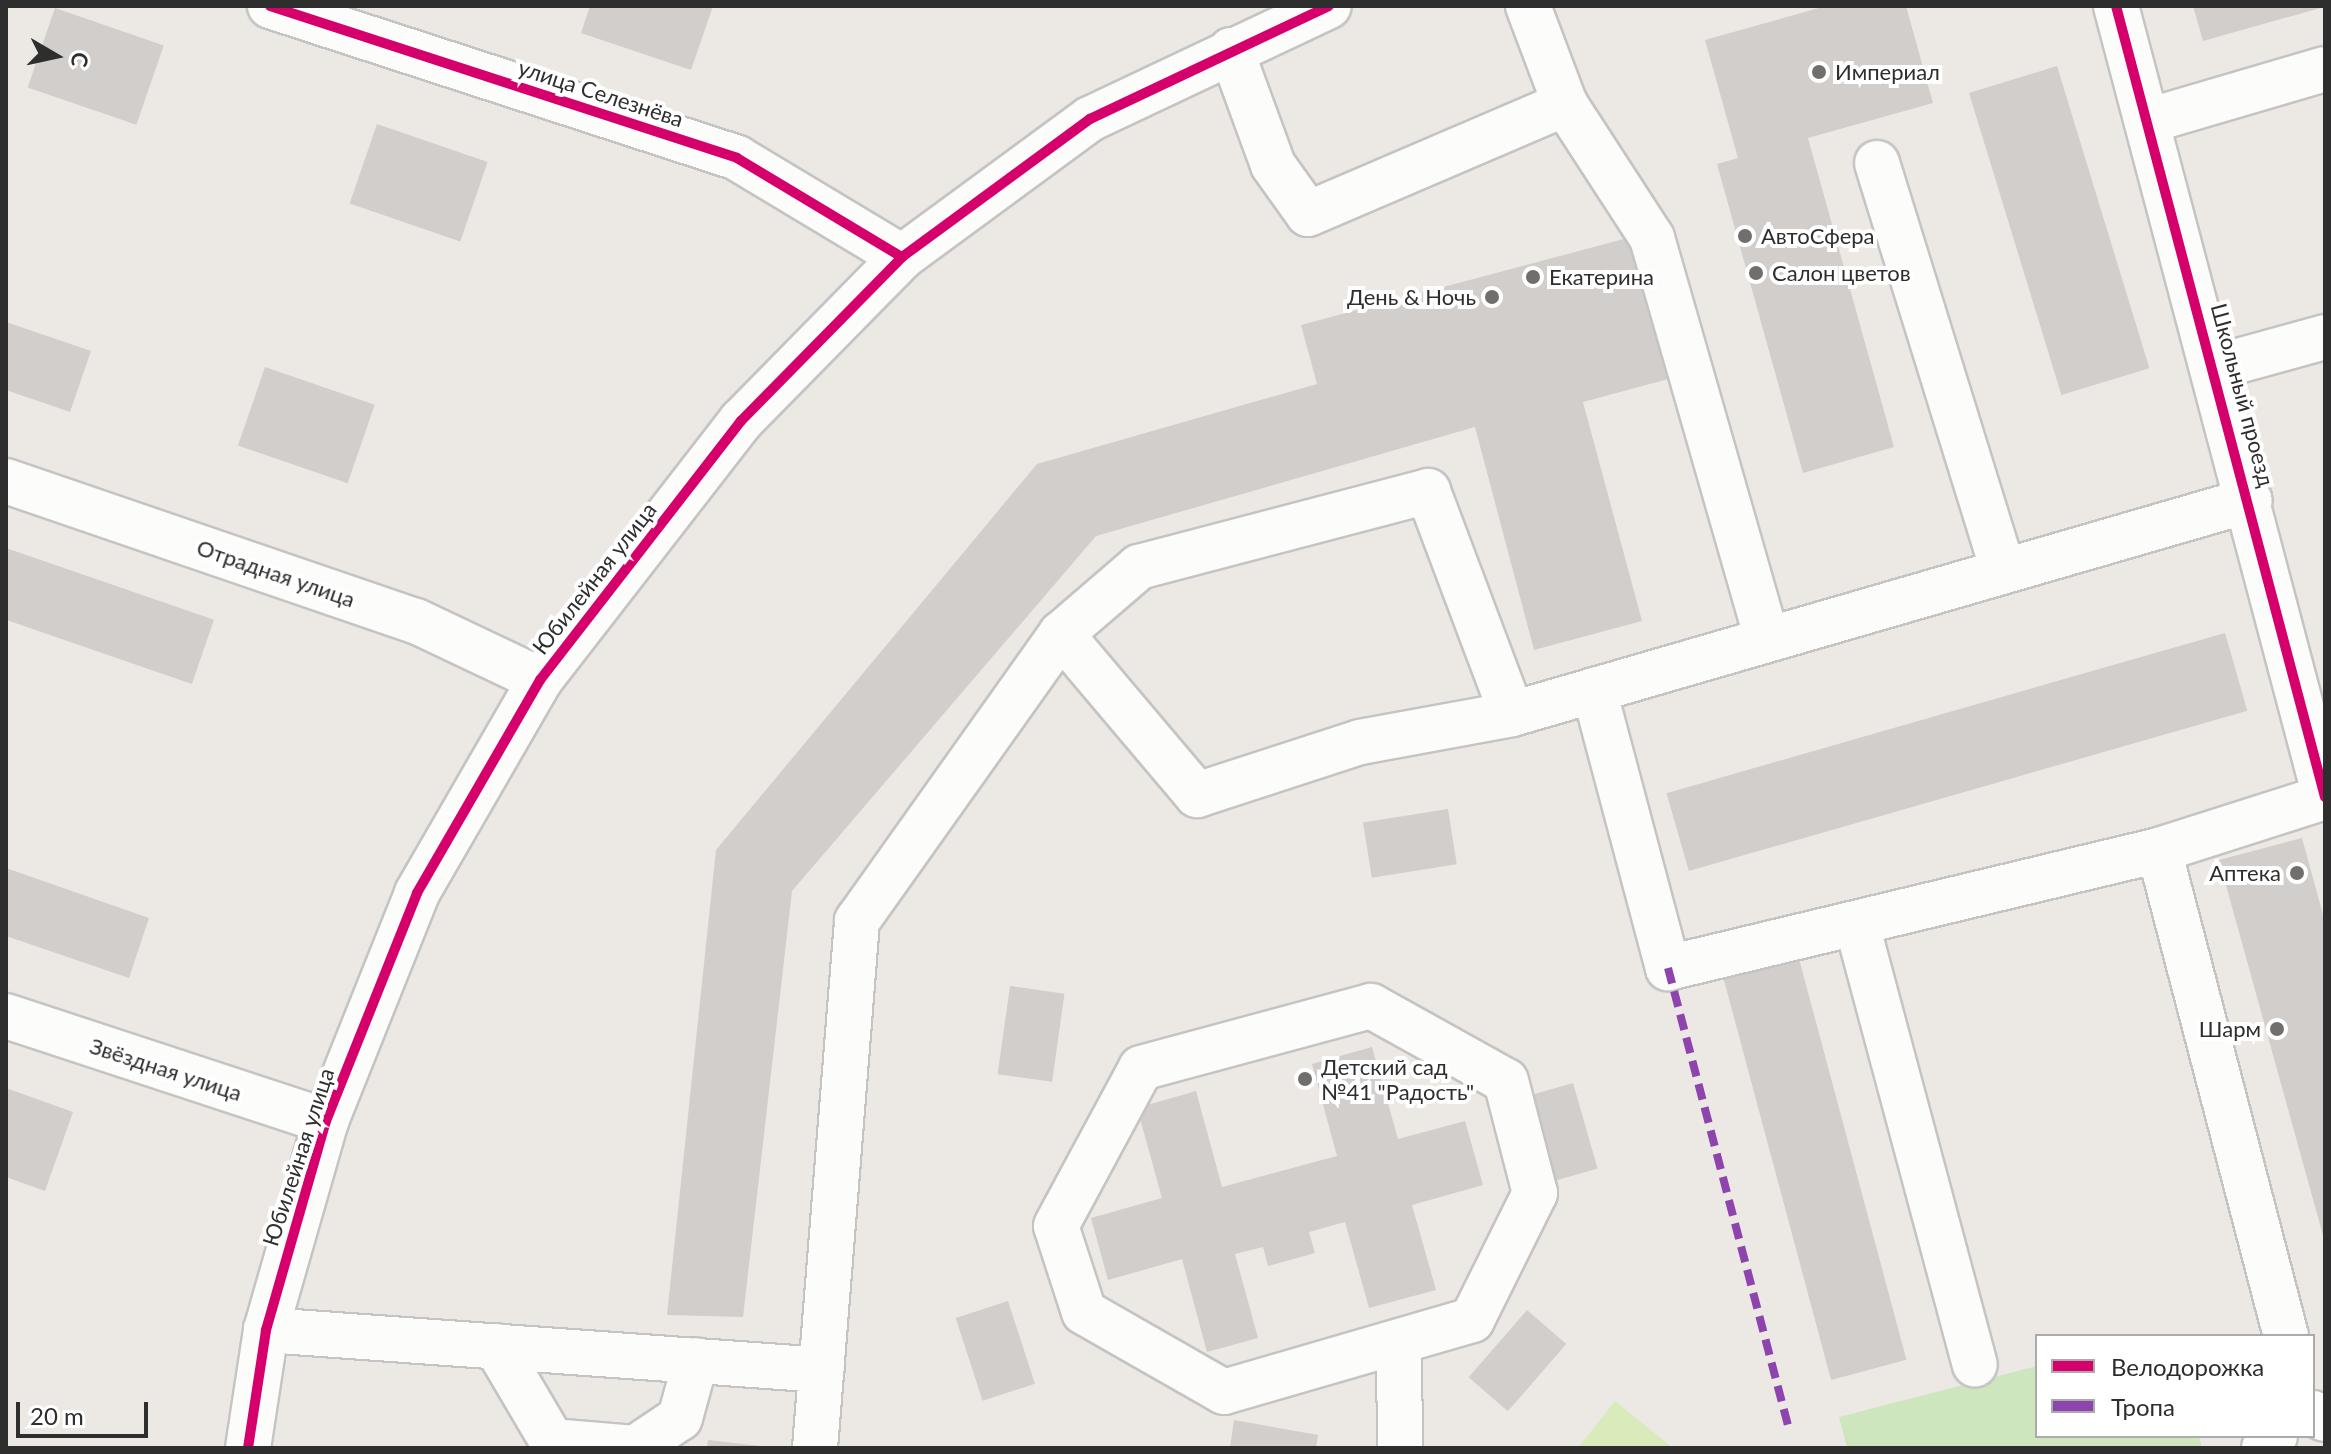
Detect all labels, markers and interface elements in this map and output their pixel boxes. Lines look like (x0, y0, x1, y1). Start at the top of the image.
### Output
north arrow (16, 16, 96, 96)
text: С (66, 51, 95, 69)
street label: улица Селезнёва (515, 54, 687, 132)
place label: Империал (1835, 59, 1940, 85)
marker: Империал (1810, 63, 1828, 81)
place label: АвтоСфера (1761, 223, 1875, 249)
marker: АвтоСфера (1736, 227, 1754, 245)
place label: Салон цветов (1772, 260, 1911, 286)
place label: Екатерина (1549, 264, 1654, 290)
marker: Салон цветов (1747, 264, 1765, 282)
marker: Екатерина (1524, 268, 1542, 286)
place label: День & Ночь (1347, 284, 1476, 310)
marker: День & Ночь (1483, 288, 1501, 306)
street label: Школьный проезд (2206, 300, 2280, 490)
street label: Юбилейная улица (527, 497, 661, 659)
street label: Отрадная улица (193, 534, 359, 612)
place label: Аптека (2209, 860, 2281, 886)
marker: Аптека (2288, 864, 2306, 882)
place label: Шарм (2199, 1016, 2261, 1042)
marker: Шарм (2268, 1020, 2286, 1038)
street label: Звёздная улица (87, 1032, 245, 1106)
place label: Детский сад №41 "Радость" (1321, 1053, 1474, 1104)
street label: Юбилейная улица (257, 1065, 339, 1249)
marker: Детский сад №41 "Радость" (1296, 1070, 1314, 1088)
legend (2035, 1334, 2315, 1438)
text: Велодорожка (2111, 1352, 2264, 1381)
scale bar (20, 1386, 152, 1436)
text: Тропа (2111, 1392, 2175, 1421)
text: 20 m (30, 1401, 84, 1430)

